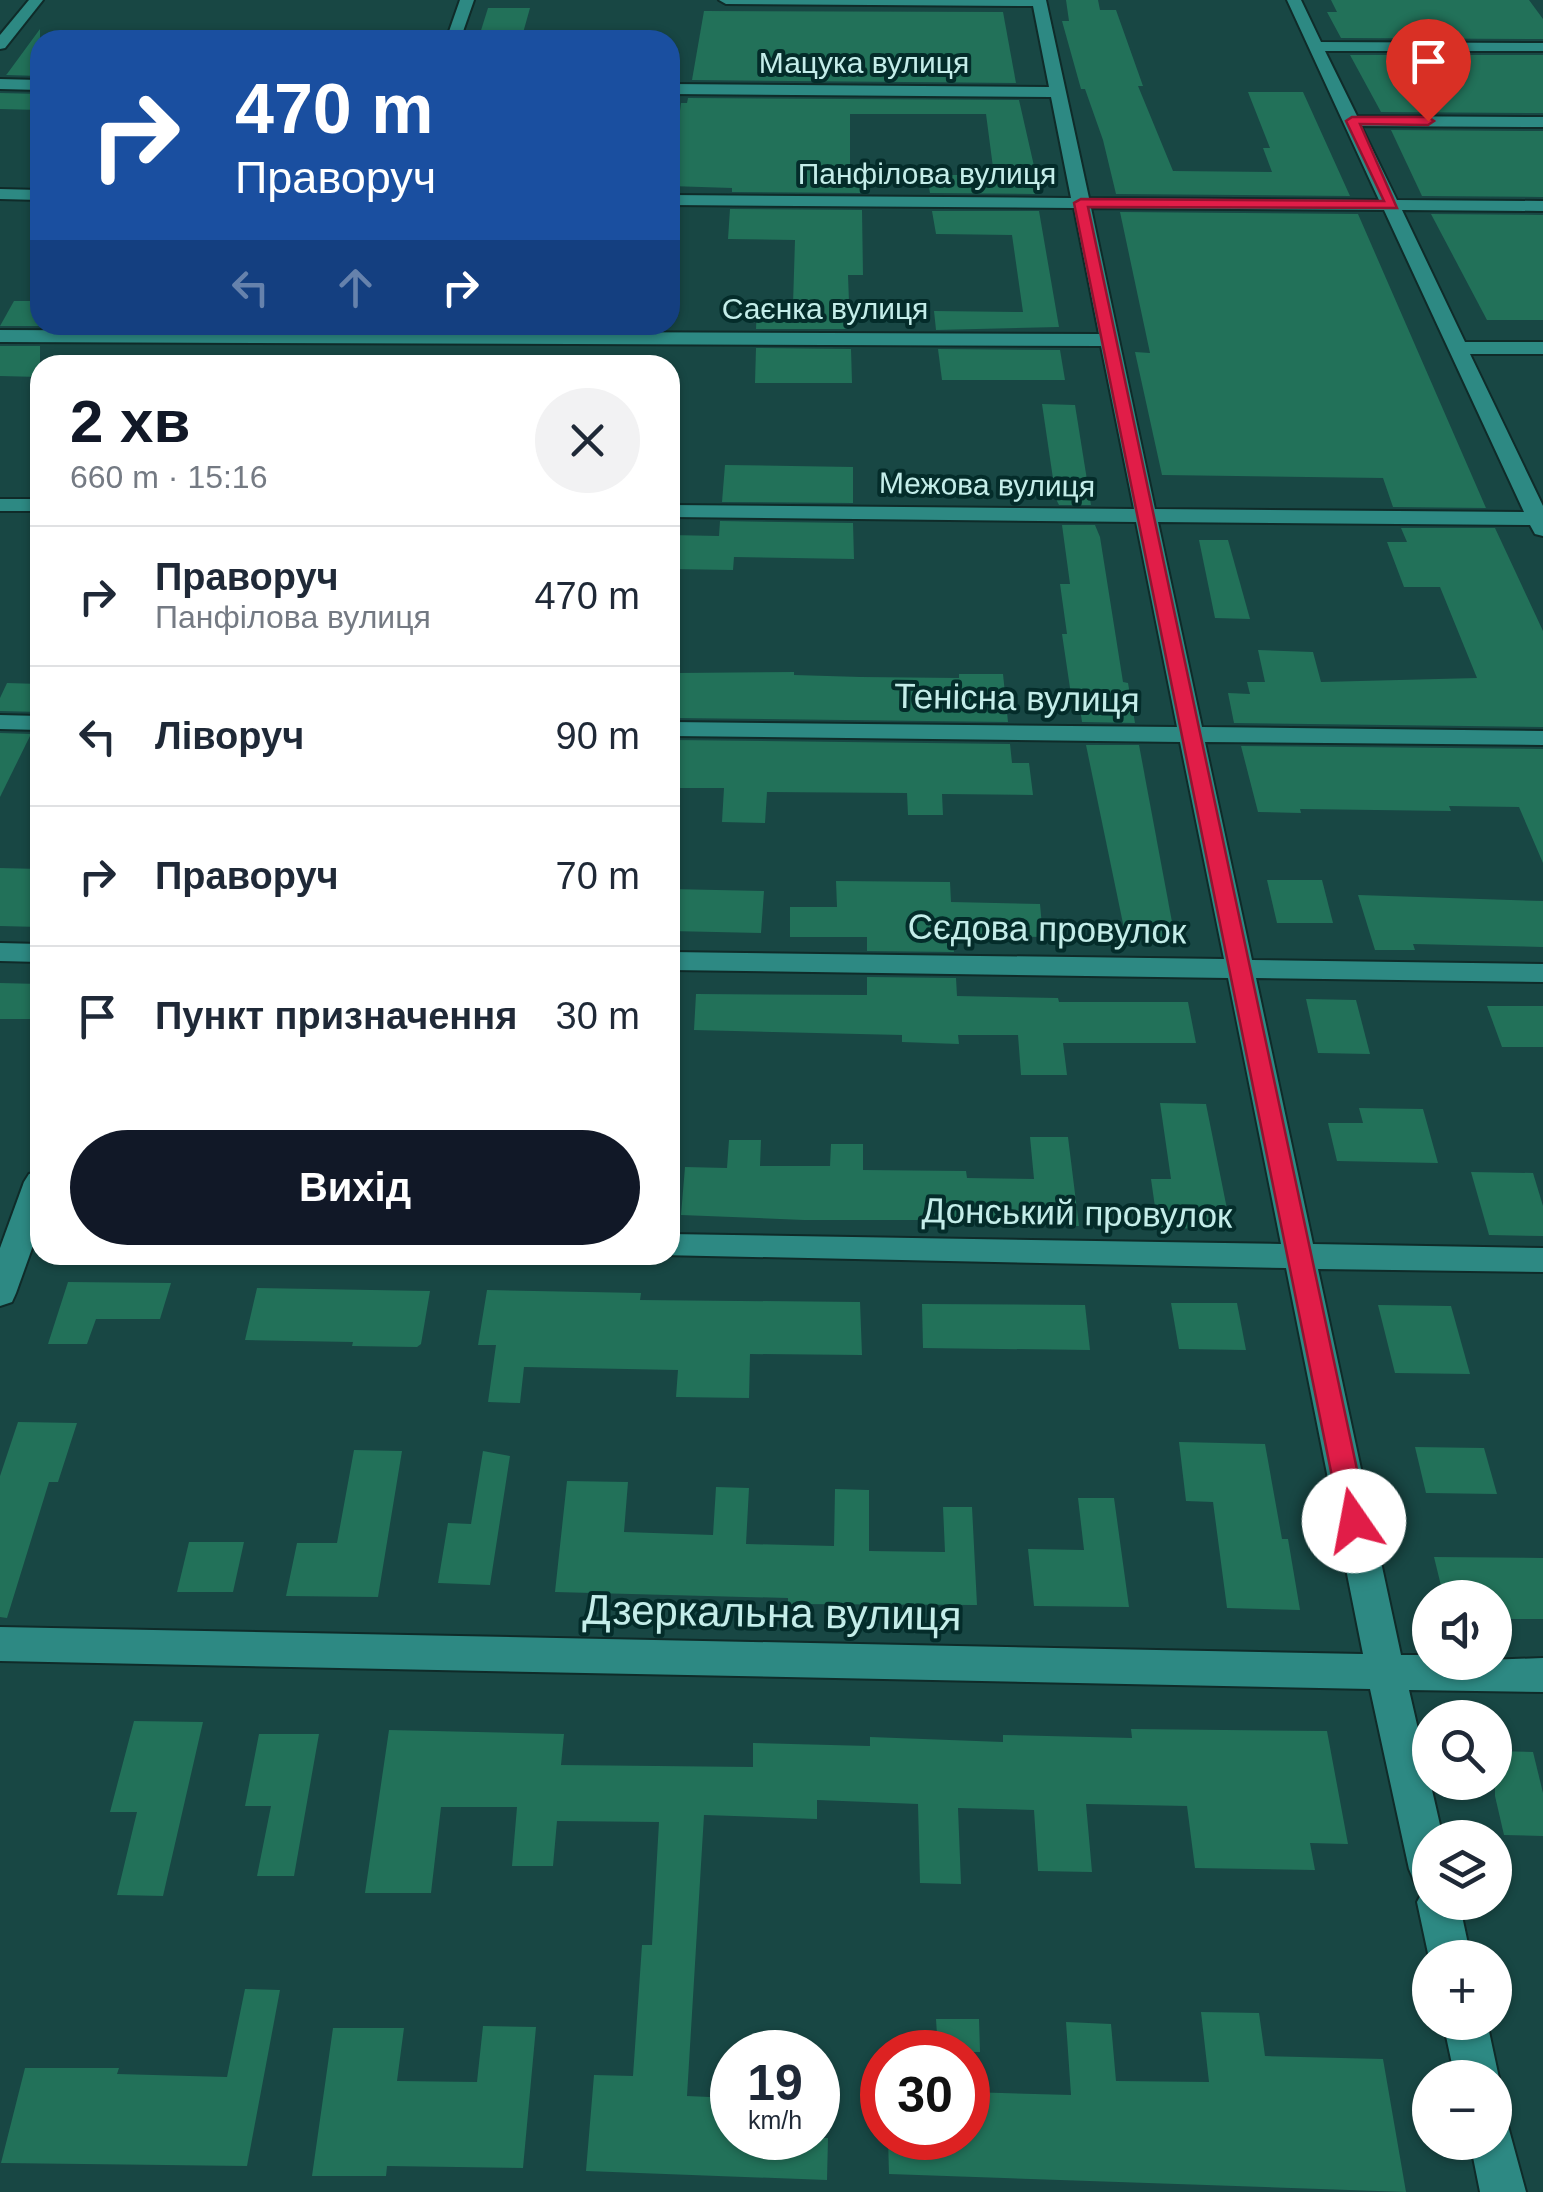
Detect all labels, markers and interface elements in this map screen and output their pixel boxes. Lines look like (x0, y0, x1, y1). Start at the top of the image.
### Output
pin (1386, 19, 1471, 122)
icon: arrive (1401, 34, 1456, 89)
street label: Мацука вулиця (759, 46, 969, 79)
icon: right (70, 70, 200, 200)
text: 470 m (235, 70, 433, 148)
text: Праворуч (235, 152, 436, 203)
street label: Панфілова вулиця (798, 157, 1056, 190)
icon: left (223, 260, 278, 315)
icon: ahead (328, 260, 383, 315)
icon: right (433, 260, 488, 315)
street label: Саєнка вулиця (722, 292, 928, 325)
text: 2 хв (70, 388, 190, 455)
button: close (535, 388, 640, 493)
text: 660 m · 15:16 (70, 459, 267, 495)
street label: Межова вулиця (879, 466, 1095, 503)
text: Праворуч (155, 556, 339, 598)
icon: right (70, 569, 125, 624)
text: 470 m (534, 575, 640, 617)
text: Панфілова вулиця (155, 599, 431, 635)
street label: Тенісна вулиця (894, 676, 1140, 719)
icon: left (70, 709, 125, 764)
text: Ліворуч (155, 715, 304, 757)
text: 90 m (556, 715, 640, 757)
icon: right (70, 849, 125, 904)
text: Праворуч (155, 855, 339, 897)
text: 70 m (556, 855, 640, 897)
street label: Сєдова провулок (907, 907, 1187, 950)
icon: arrive (70, 989, 125, 1044)
text: Пункт призначення (155, 995, 517, 1037)
text: 30 m (556, 995, 640, 1037)
button: Вихід (70, 1130, 640, 1245)
street label: Донський провулок (921, 1190, 1233, 1235)
position arrow (1302, 1469, 1406, 1573)
map controls (1412, 1580, 1512, 2160)
button: sound (1412, 1580, 1512, 1680)
street label: Дзеркальна вулиця (582, 1586, 962, 1639)
button: search (1412, 1700, 1512, 1800)
button: layers (1412, 1820, 1512, 1920)
button: + (1412, 1940, 1512, 2040)
speed limit sign: 30 (860, 2030, 990, 2160)
text: 19 (747, 2055, 803, 2111)
button: − (1412, 2060, 1512, 2160)
text: km/h (748, 2106, 802, 2134)

